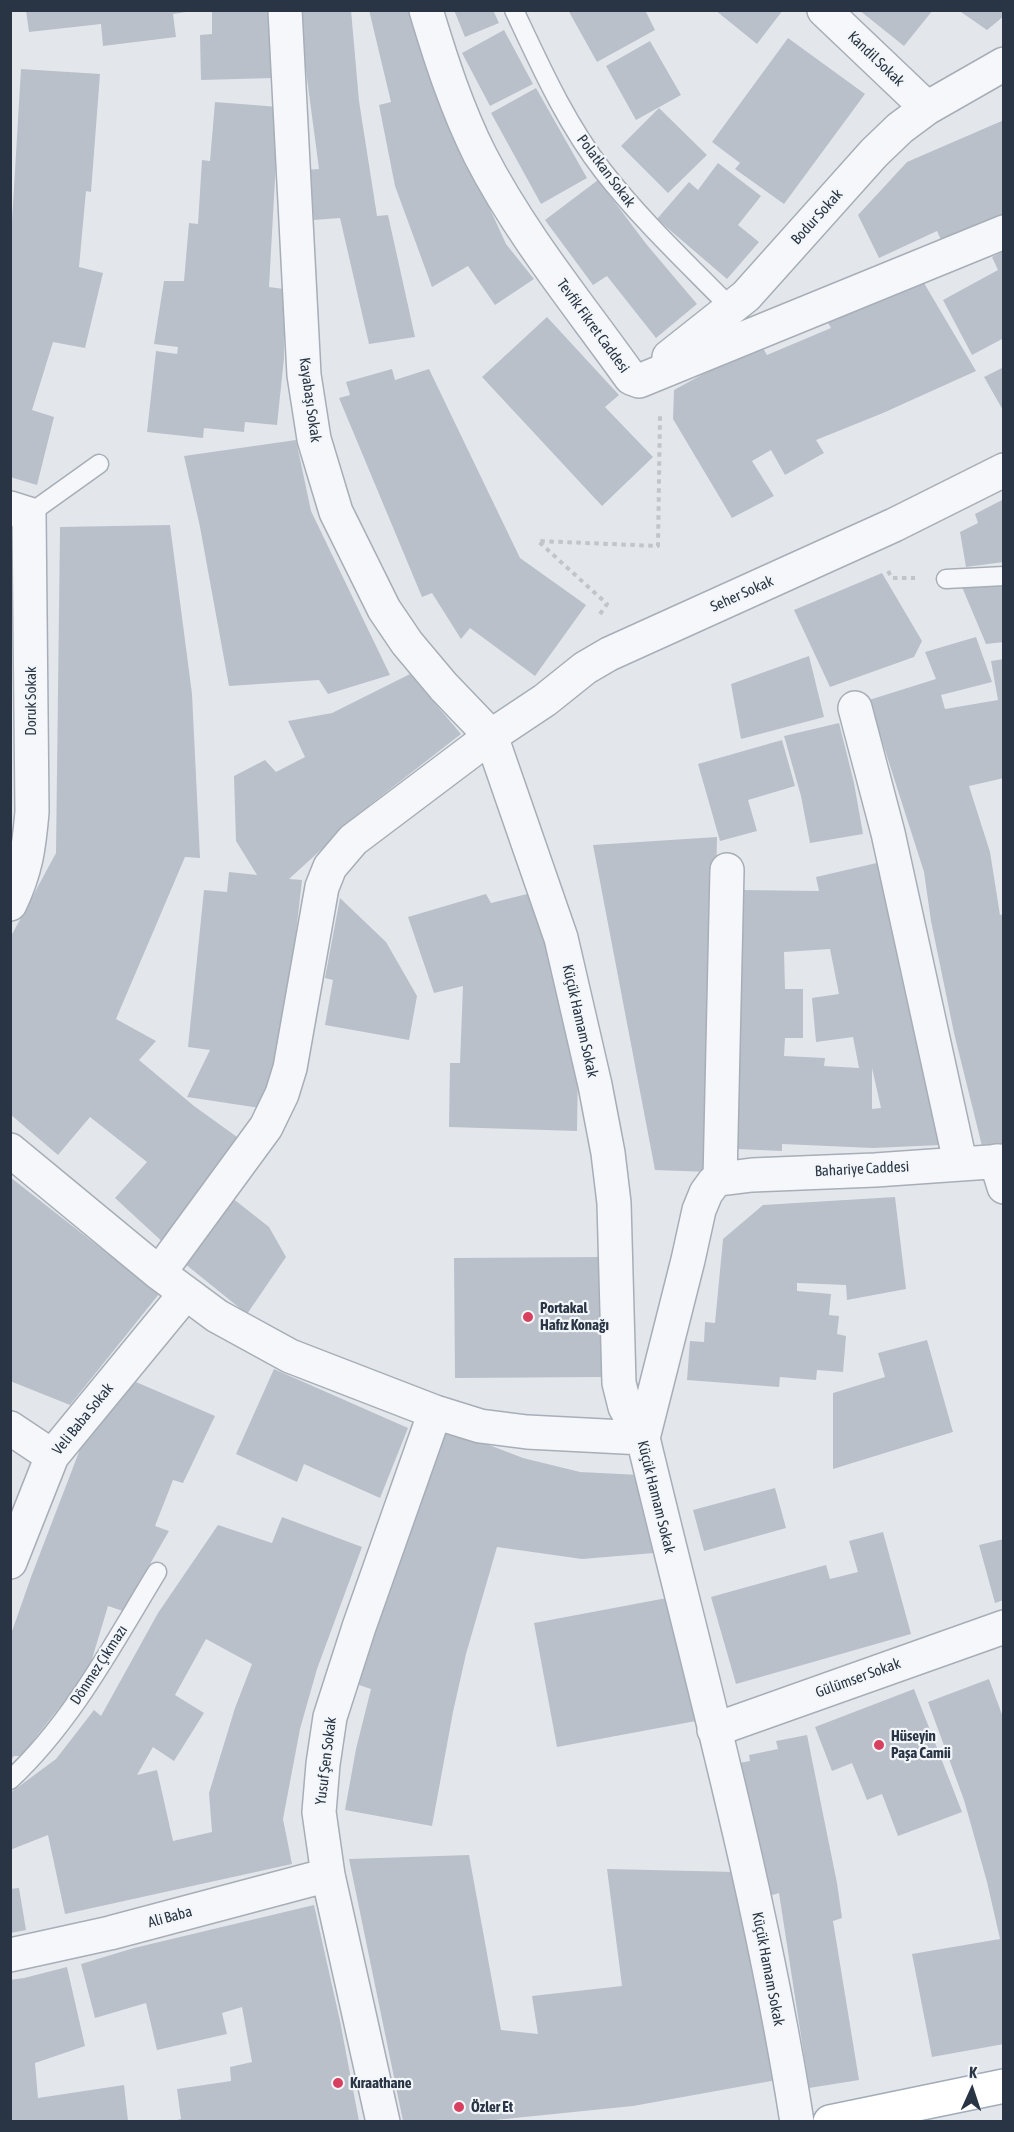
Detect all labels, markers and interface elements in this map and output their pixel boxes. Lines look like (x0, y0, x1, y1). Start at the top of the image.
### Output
street label: Kandil Sokak (844, 28, 908, 90)
street label: Polatkan Sokak (573, 131, 639, 211)
street label: Bodur Sokak (787, 186, 847, 248)
street label: Tevfik Fikret Caddesi (553, 275, 633, 377)
street label: Kayabaşı Sokak (295, 356, 325, 444)
street label: Seher Sokak (708, 572, 776, 616)
street label: Doruk Sokak (22, 666, 40, 736)
street label: Küçük Hamam Sokak (558, 963, 602, 1079)
street label: Bahariye Caddesi (814, 1158, 910, 1180)
place label: Portakal Hafız Konağı (540, 1299, 609, 1334)
marker: Portakal Hafız Konağı (521, 1310, 535, 1324)
street label: Veli Baba Sokak (49, 1380, 117, 1458)
street label: Küçük Hamam Sokak (633, 1439, 679, 1555)
street label: Dönmez Çıkmazı (67, 1622, 131, 1708)
street label: Gülümser Sokak (813, 1654, 903, 1702)
street label: Yusuf Şen Sokak (312, 1716, 340, 1806)
place label: Hüseyin Paşa Camii (891, 1727, 951, 1762)
marker: Hüseyin Paşa Camii (872, 1738, 886, 1752)
street label: Ali Baba (146, 1902, 194, 1932)
street label: Küçük Hamam Sokak (748, 1910, 788, 2028)
north arrow (942, 2060, 1002, 2120)
text: K (969, 2063, 977, 2081)
place label: Kıraathane (350, 2074, 412, 2092)
marker: Kıraathane (331, 2076, 345, 2090)
place label: Özler Et (471, 2098, 513, 2116)
marker: Özler Et (452, 2100, 466, 2114)

